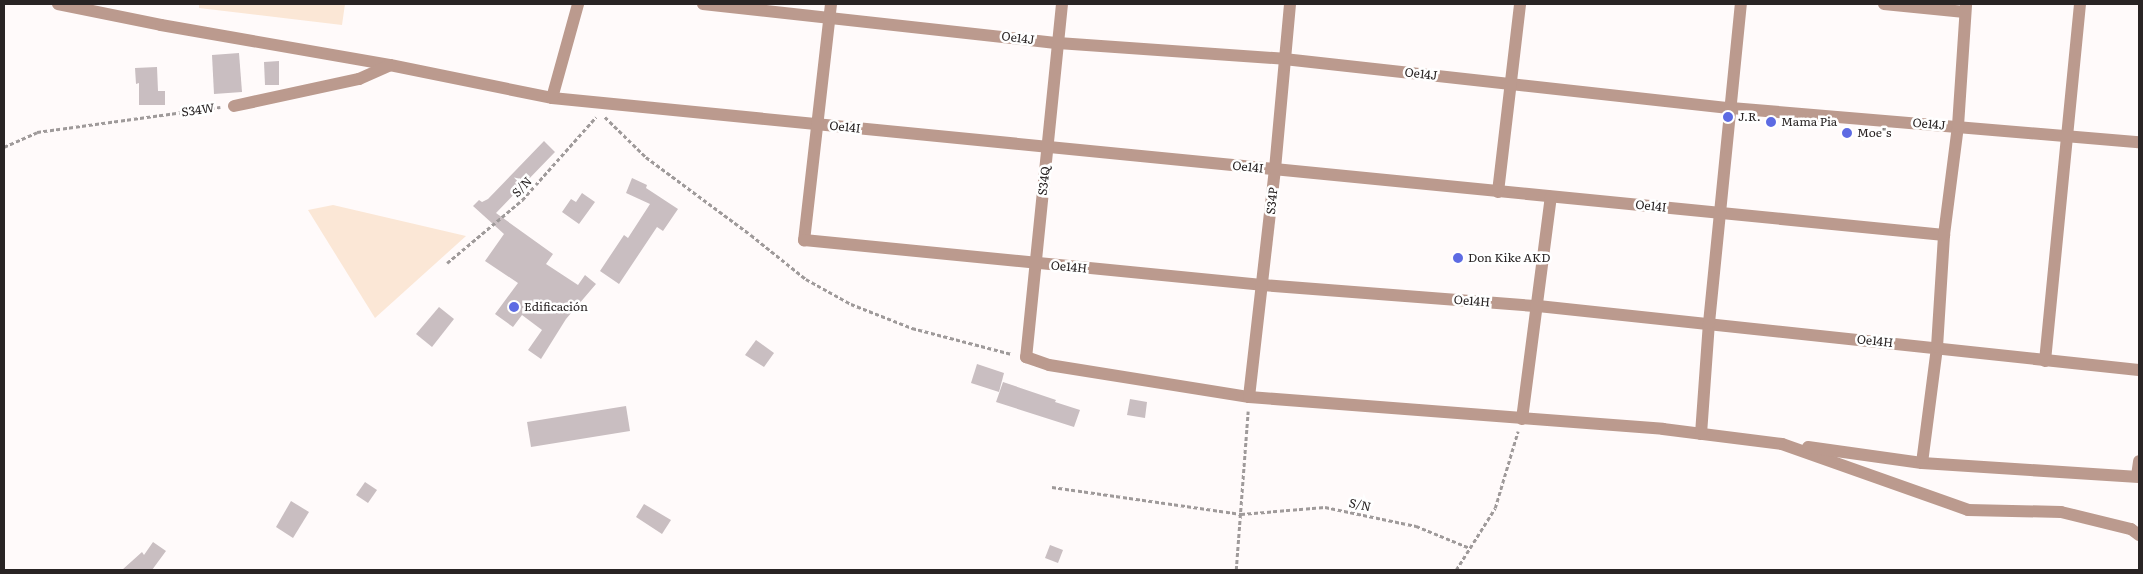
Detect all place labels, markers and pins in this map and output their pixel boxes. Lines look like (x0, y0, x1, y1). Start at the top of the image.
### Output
place label: J.R. (1738, 110, 1761, 124)
marker: J.R. (1722, 111, 1734, 123)
place label: Mama Pia (1781, 115, 1837, 129)
marker: Mama Pia (1765, 116, 1777, 128)
place label: Moe"s (1857, 126, 1891, 140)
marker: Moe"s (1841, 127, 1853, 139)
place label: Don Kike AKD (1468, 251, 1550, 265)
marker: Don Kike AKD (1452, 252, 1464, 264)
place label: Edificación (524, 300, 588, 314)
marker: Edificación (508, 301, 520, 313)

